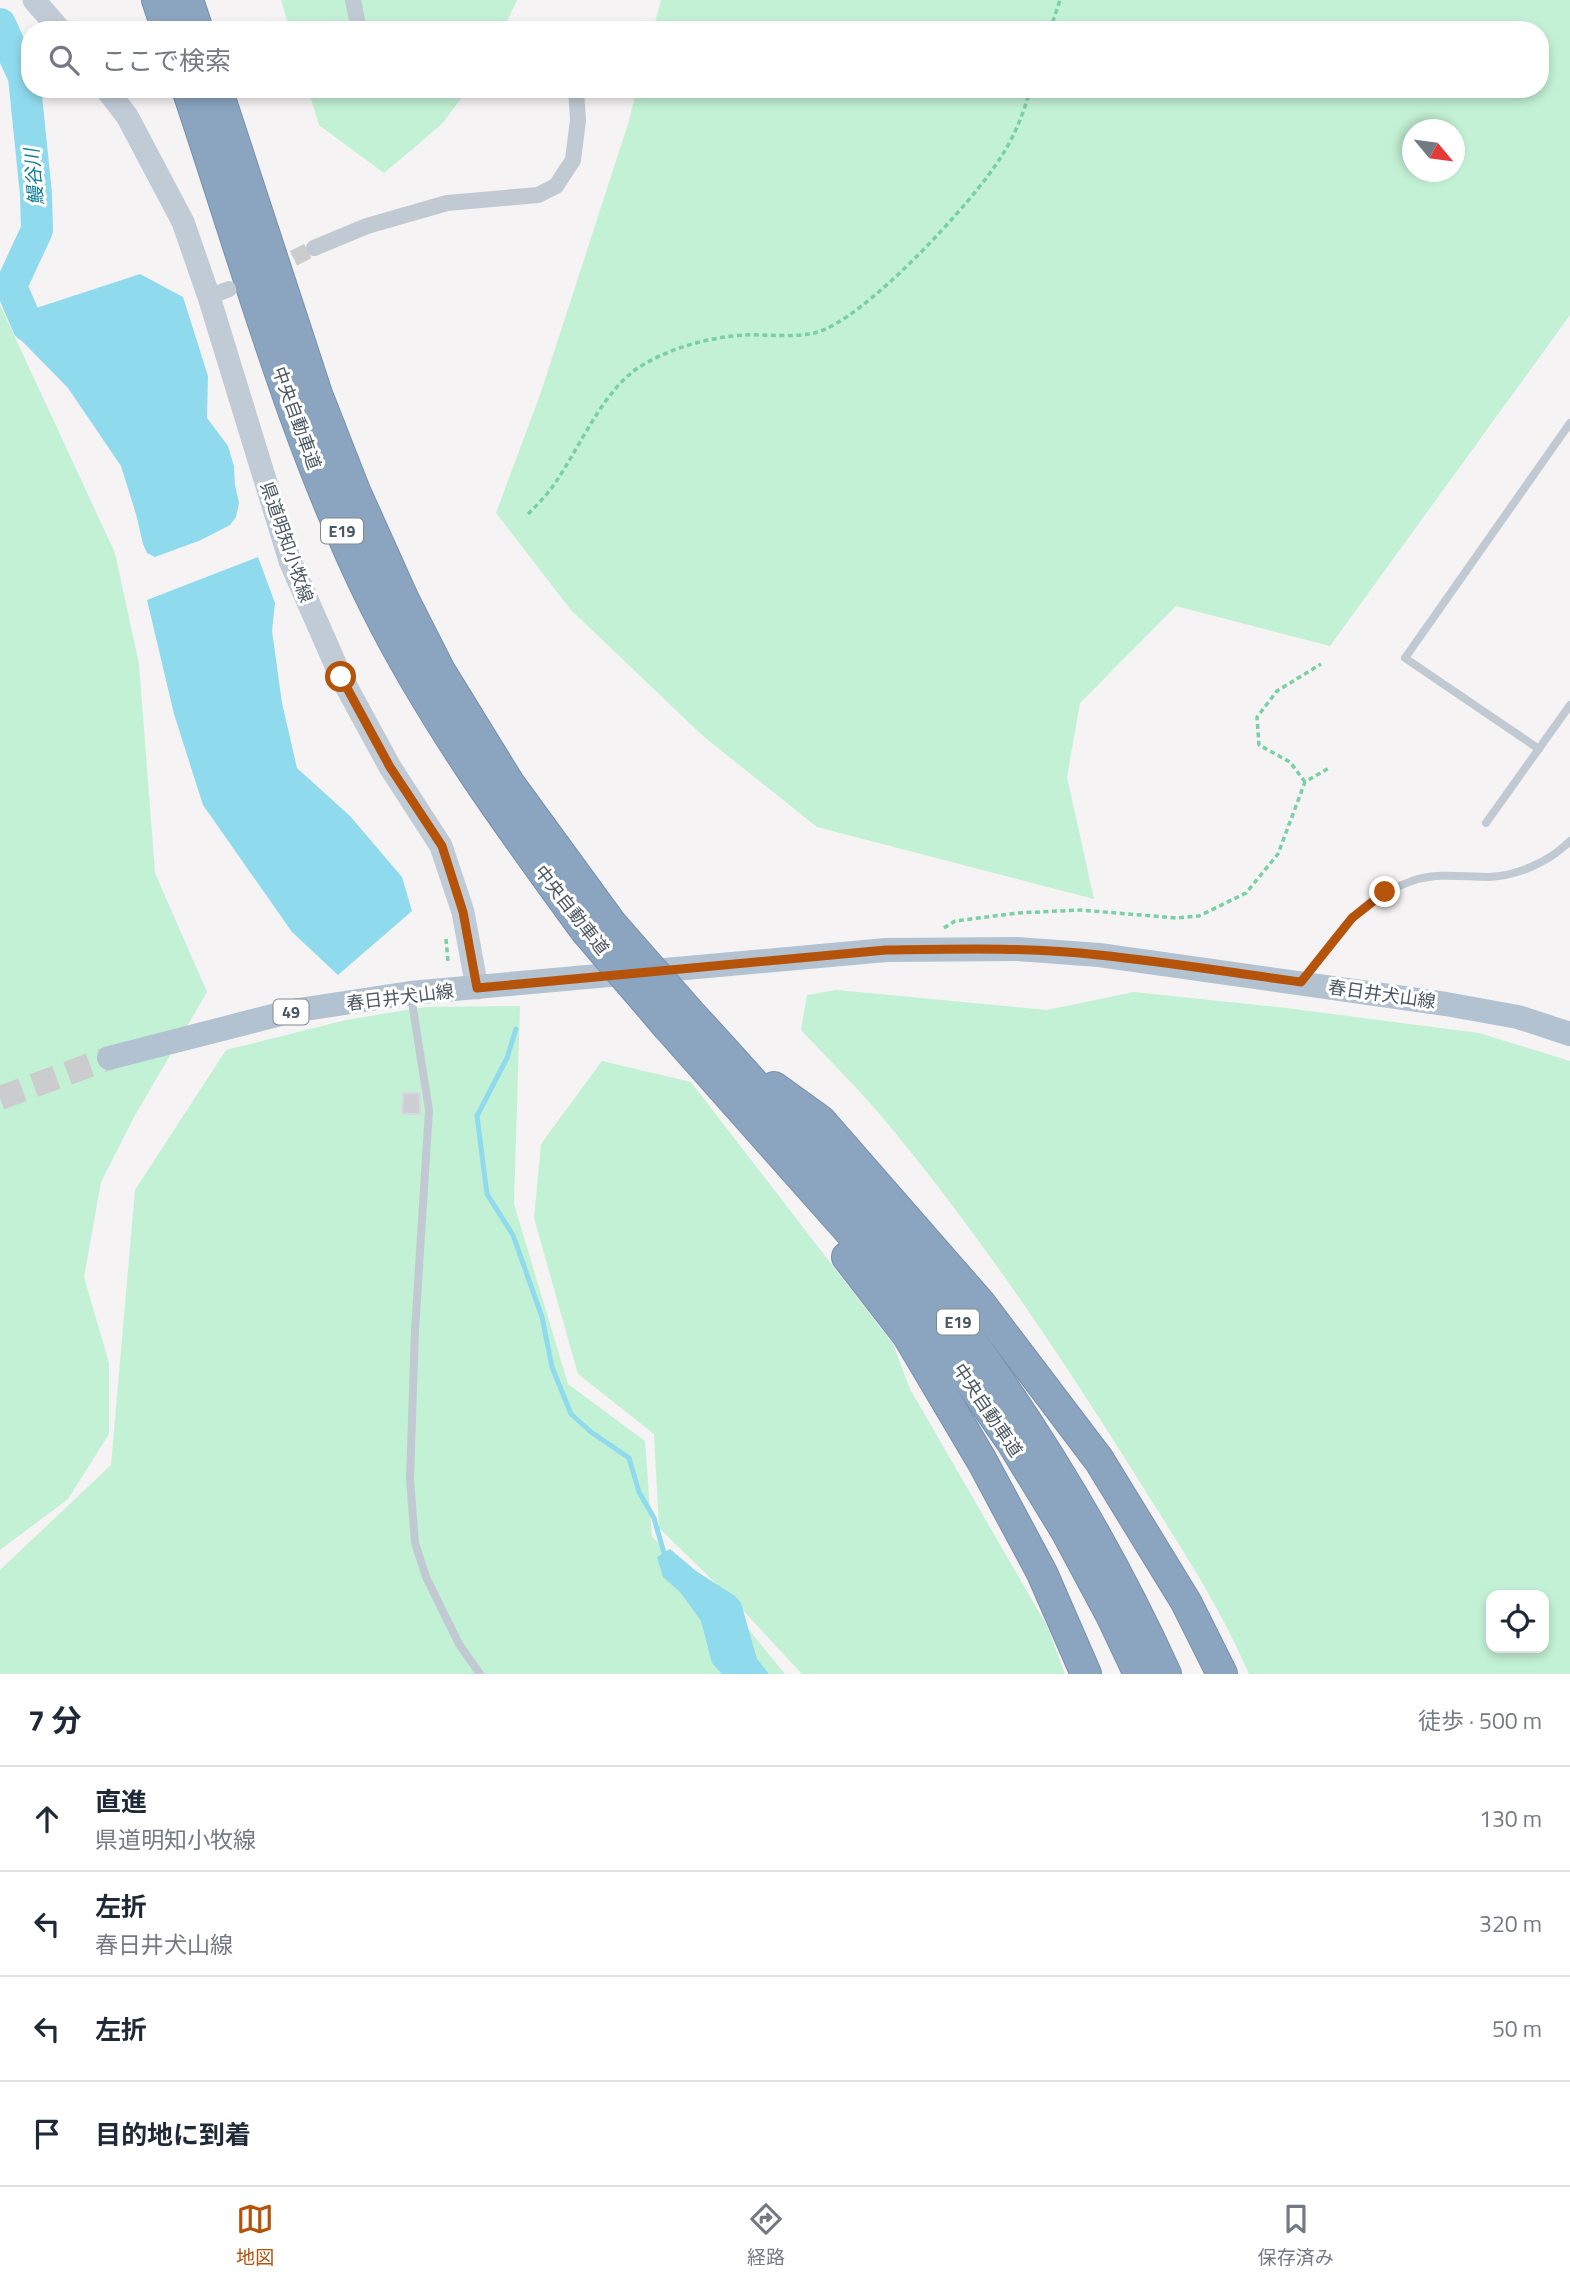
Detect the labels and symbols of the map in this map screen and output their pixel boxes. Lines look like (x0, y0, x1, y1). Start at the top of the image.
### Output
north arrow (1402, 119, 1465, 182)
water label: 鰻谷川 (16, 145, 50, 207)
street label: 中央自動車道 (266, 363, 328, 473)
street label: 県道明知小牧線 (254, 478, 320, 606)
road number: E19 (321, 518, 363, 544)
route start (325, 661, 356, 692)
street label: 中央自動車道 (528, 859, 616, 961)
route end (1369, 876, 1400, 907)
street label: 春日井犬山線 (1327, 973, 1437, 1015)
street label: 春日井犬山線 (345, 977, 455, 1017)
road number: 49 (274, 1000, 308, 1024)
road number: E19 (937, 1310, 979, 1334)
street label: 中央自動車道 (947, 1358, 1029, 1462)

